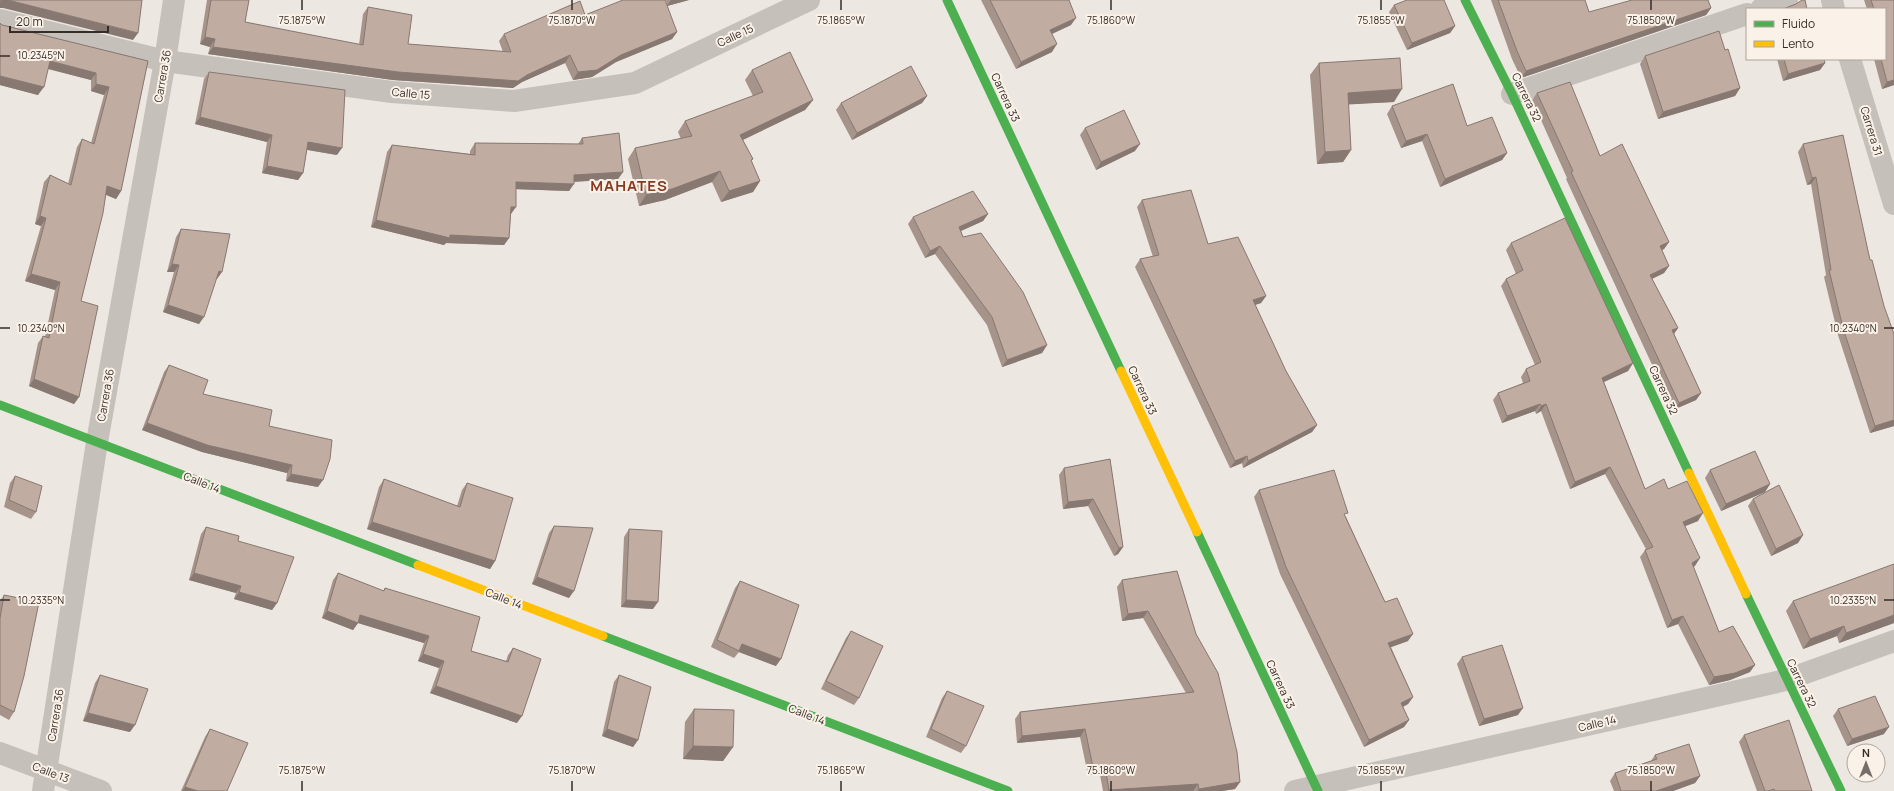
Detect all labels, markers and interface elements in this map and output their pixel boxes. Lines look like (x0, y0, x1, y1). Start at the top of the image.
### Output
scale bar (10, 8, 108, 34)
legend (1746, 8, 1886, 60)
text: 20 m (16, 13, 43, 30)
text: 75.1875°W (279, 13, 326, 27)
text: 75.1870°W (549, 13, 596, 27)
text: 75.1865°W (817, 13, 865, 27)
text: 75.1860°W (1087, 13, 1136, 27)
text: 75.1855°W (1357, 13, 1405, 27)
text: 75.1850°W (1627, 13, 1675, 27)
text: Fluido (1782, 15, 1815, 32)
street label: Calle 15 (714, 20, 756, 50)
text: Lento (1782, 35, 1814, 52)
text: 10.2345°N (18, 48, 65, 62)
street label: Carrera 36 (150, 48, 174, 103)
street label: Carrera 33 (988, 70, 1024, 124)
street label: Carrera 32 (1509, 70, 1545, 124)
street label: Calle 15 (391, 84, 431, 102)
street label: Carrera 31 (1857, 105, 1887, 157)
district label: MAHATES (590, 175, 668, 196)
text: 10.2340°N (17, 321, 65, 335)
text: 10.2340°N (1829, 321, 1877, 335)
street label: Carrera 33 (1125, 363, 1161, 417)
street label: Carrera 32 (1646, 363, 1682, 417)
street label: Carrera 36 (93, 367, 117, 422)
street label: Calle 14 (181, 468, 223, 496)
street label: Calle 14 (483, 584, 525, 612)
text: 10.2335°N (18, 593, 64, 607)
text: 10.2335°N (1830, 593, 1876, 607)
street label: Carrera 32 (1784, 656, 1820, 710)
street label: Carrera 33 (1263, 657, 1299, 711)
street label: Carrera 36 (43, 687, 67, 742)
street label: Calle 14 (786, 700, 828, 728)
street label: Calle 14 (1577, 711, 1617, 735)
north arrow (1846, 743, 1886, 783)
text: N (1862, 745, 1870, 760)
street label: Calle 13 (31, 758, 71, 786)
text: 75.1875°W (279, 763, 326, 777)
text: 75.1870°W (549, 763, 596, 777)
text: 75.1865°W (817, 763, 865, 777)
text: 75.1860°W (1087, 763, 1136, 777)
text: 75.1855°W (1357, 763, 1405, 777)
text: 75.1850°W (1627, 763, 1675, 777)

